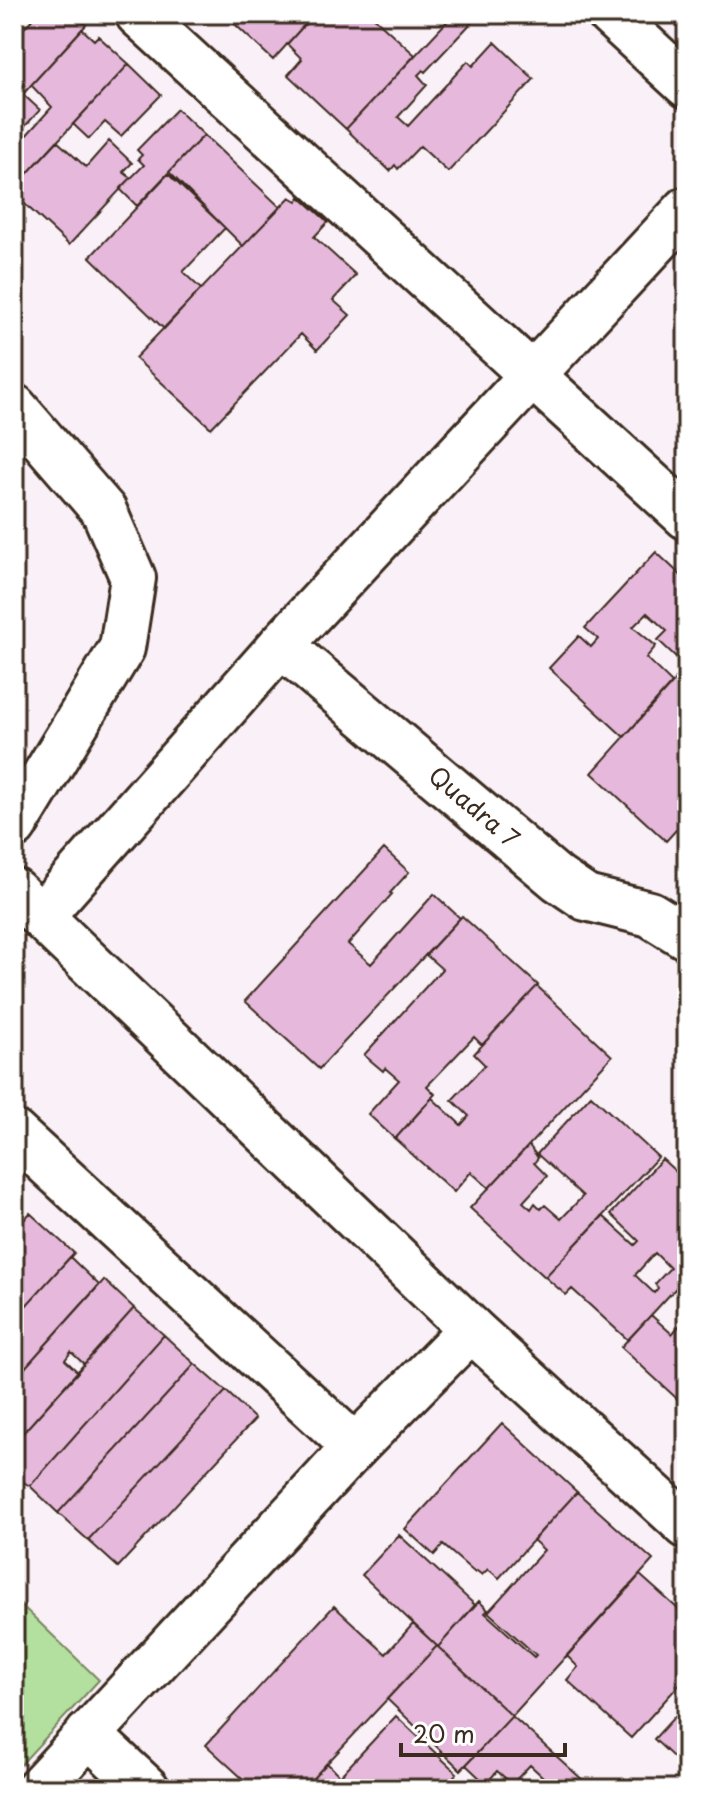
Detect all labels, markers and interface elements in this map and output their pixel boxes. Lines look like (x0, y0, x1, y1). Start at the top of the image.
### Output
street label: Quadra 7 (421, 757, 528, 855)
scale bar (401, 1707, 565, 1757)
text: 20 m (413, 1715, 475, 1751)

